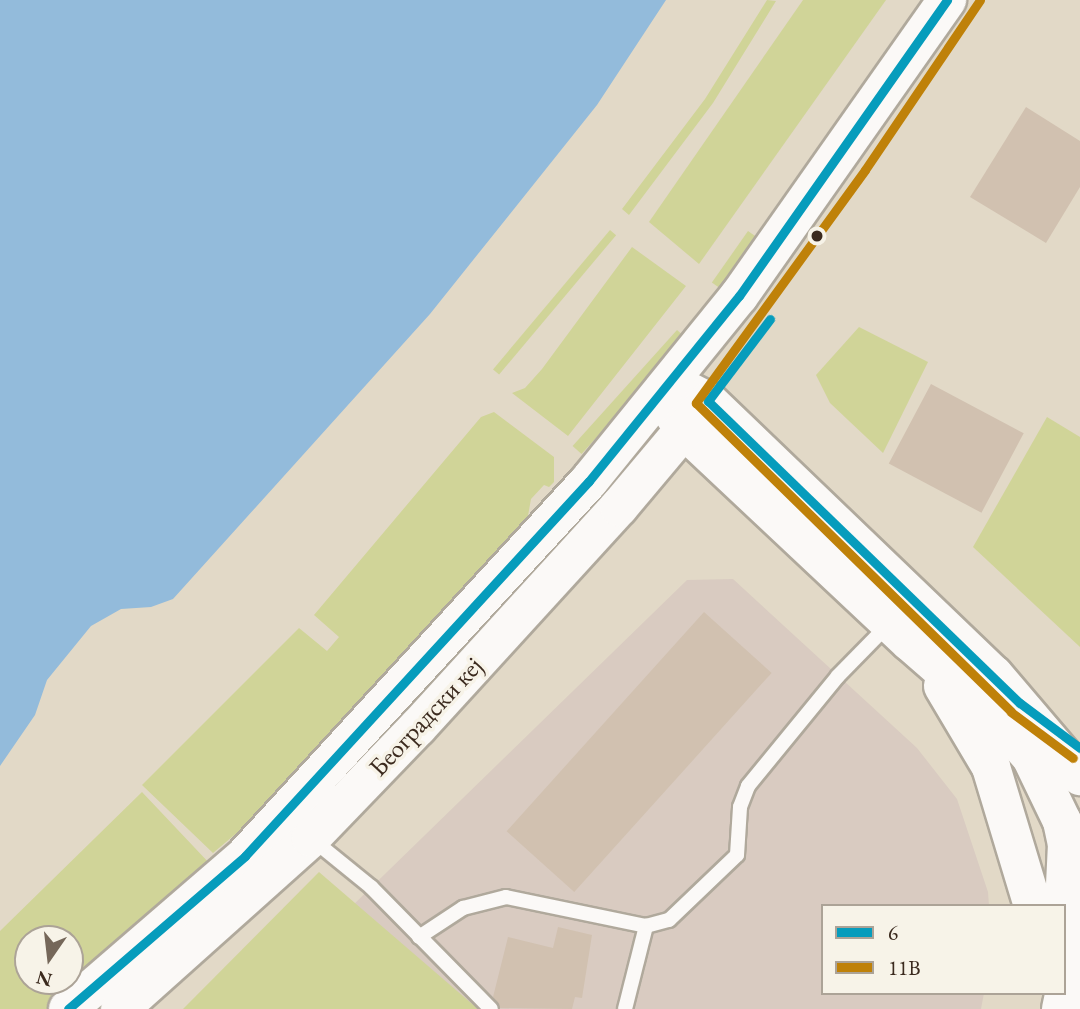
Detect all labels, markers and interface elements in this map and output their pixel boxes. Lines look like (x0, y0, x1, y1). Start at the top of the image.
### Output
unlabelled marker (810, 229, 824, 243)
street label: Београдски кеј (363, 651, 489, 783)
legend (821, 904, 1066, 995)
text: 6 (888, 919, 898, 946)
north arrow (14, 925, 84, 995)
text: 11B (888, 954, 921, 981)
text: N (34, 965, 55, 993)

